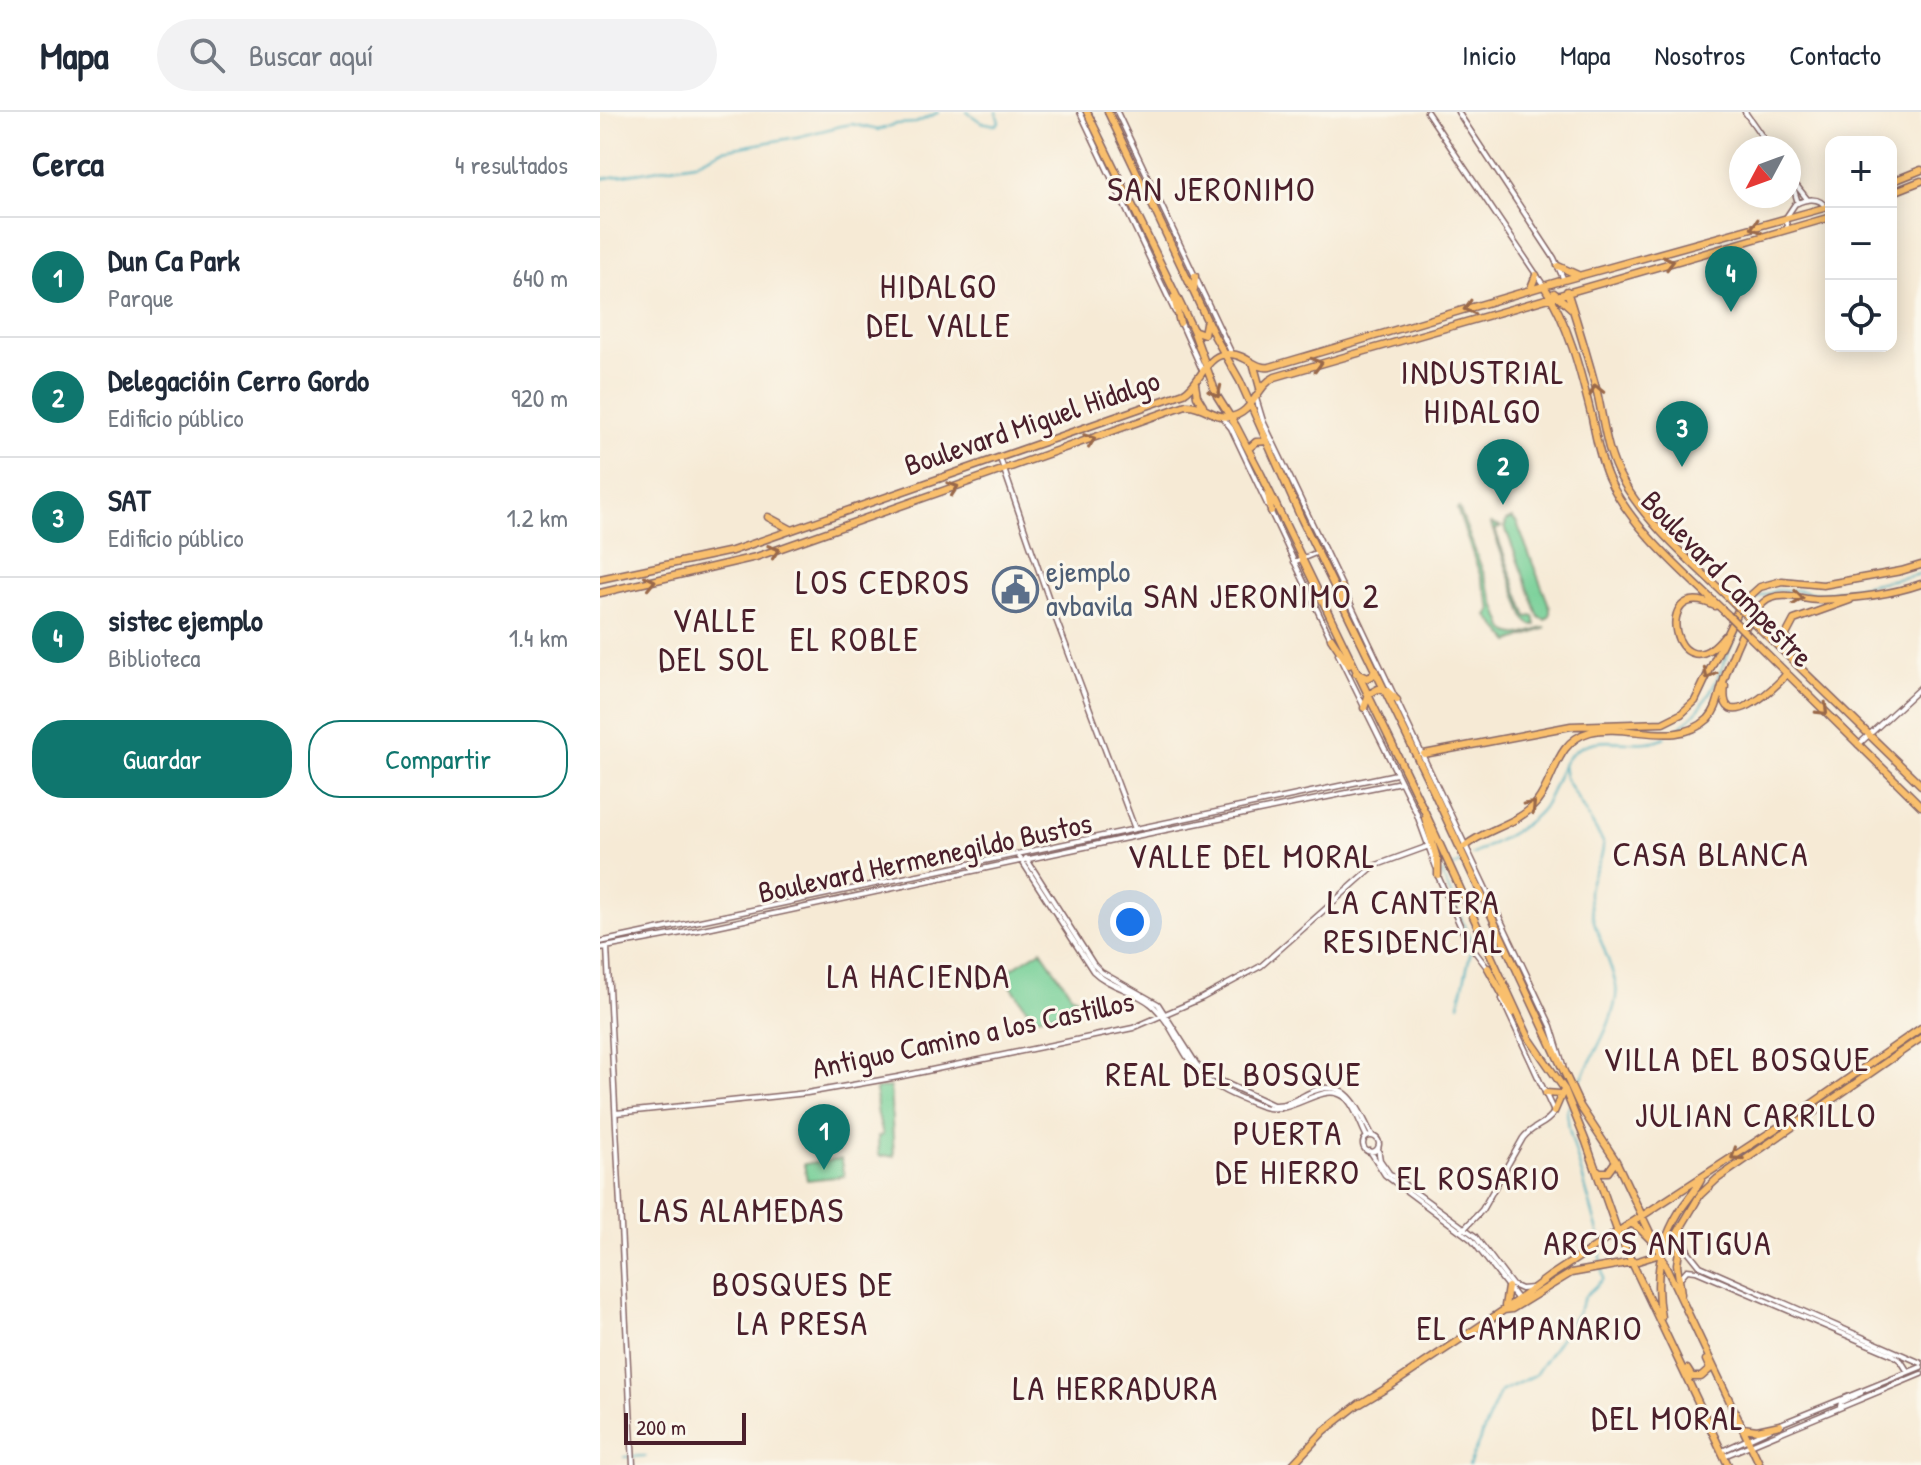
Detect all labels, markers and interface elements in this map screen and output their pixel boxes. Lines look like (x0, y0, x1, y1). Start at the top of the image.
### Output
search box (157, 19, 717, 91)
text: Mapa (40, 29, 109, 81)
icon: search (185, 33, 229, 77)
text: Buscar aquí (249, 35, 374, 75)
text: Inicio (1462, 36, 1516, 74)
text: Mapa (1560, 36, 1611, 74)
text: Nosotros (1655, 36, 1745, 74)
text: Contacto (1789, 36, 1881, 74)
north arrow (1729, 136, 1801, 208)
map controls (1825, 136, 1897, 352)
button: + (1825, 136, 1897, 208)
text: Cerca (32, 141, 104, 187)
text: 4 resultados (455, 147, 568, 182)
district label: SAN JERONIMO (1107, 166, 1317, 212)
button: − (1825, 208, 1897, 280)
one-way arrow (1750, 218, 1764, 235)
text: Dun Ca Park (108, 240, 240, 280)
pin: 4 (1705, 246, 1757, 312)
one-way arrow (1662, 255, 1676, 272)
text: 1 (53, 260, 63, 295)
text: 640 m (513, 260, 568, 295)
district label: HIDALGO DEL VALLE (866, 263, 1012, 348)
text: Parque (108, 280, 174, 315)
button: locate (1825, 280, 1897, 352)
one-way arrow (1463, 299, 1477, 316)
district label: INDUSTRIAL HIDALGO (1400, 349, 1566, 434)
one-way arrow (1310, 357, 1323, 373)
text: Delegacióin Cerro Gordo (108, 360, 369, 400)
street label: Boulevard Miguel Hidalgo (899, 360, 1165, 485)
text: 2 (52, 380, 64, 415)
text: 920 m (511, 380, 568, 415)
one-way arrow (1206, 384, 1222, 399)
one-way arrow (1588, 384, 1605, 397)
text: Edificio público (108, 400, 244, 435)
pin: 3 (1656, 401, 1708, 467)
one-way arrow (1082, 433, 1096, 450)
pin: 2 (1477, 439, 1529, 505)
text: SAT (108, 480, 150, 520)
one-way arrow (945, 481, 959, 497)
street label: Boulevard Campestre (1633, 481, 1823, 676)
text: 3 (52, 500, 64, 535)
text: 1.2 km (506, 500, 568, 535)
text: Edificio público (108, 520, 244, 555)
one-way arrow (767, 544, 781, 560)
place label: ejemplo avbavila (1046, 551, 1133, 625)
district label: LOS CEDROS (796, 559, 970, 605)
public building icon: ejemplo avbavila (991, 565, 1039, 613)
district label: SAN JERONIMO 2 (1144, 573, 1381, 619)
one-way arrow (643, 575, 656, 592)
one-way arrow (1791, 589, 1804, 606)
district label: VALLE DEL SOL (659, 597, 771, 682)
text: sistec ejemplo (108, 600, 263, 640)
district label: EL ROBLE (790, 616, 920, 662)
text: 4 (53, 620, 63, 655)
text: 1.4 km (509, 620, 568, 655)
text: Biblioteca (108, 640, 201, 675)
one-way arrow (1703, 666, 1719, 680)
one-way arrow (1814, 701, 1828, 715)
button: Guardar (32, 720, 292, 798)
button: Compartir (308, 720, 568, 798)
one-way arrow (1522, 801, 1536, 815)
street label: Boulevard Hermenegildo Bustos (754, 802, 1095, 912)
district label: CASA BLANCA (1612, 831, 1810, 877)
district label: VALLE DEL MORAL (1127, 833, 1377, 879)
district label: LA CANTERA RESIDENCIAL (1323, 879, 1505, 964)
your location (1110, 902, 1150, 942)
district label: LA HACIENDA (827, 953, 1011, 999)
street label: Antiguo Camino a los Castillos (808, 980, 1137, 1088)
district label: VILLA DEL BOSQUE (1603, 1036, 1871, 1082)
district label: REAL DEL BOSQUE (1106, 1051, 1362, 1097)
district label: JULIAN CARRILLO (1635, 1092, 1877, 1138)
pin: 1 (798, 1104, 850, 1170)
district label: PUERTA DE HIERRO (1215, 1110, 1361, 1195)
one-way arrow (1731, 1145, 1745, 1160)
district label: EL ROSARIO (1397, 1155, 1561, 1201)
district label: LAS ALAMEDAS (639, 1187, 845, 1233)
district label: ARCOS ANTIGUA (1543, 1220, 1773, 1266)
district label: BOSQUES DE LA PRESA (712, 1261, 894, 1346)
district label: EL CAMPANARIO (1417, 1305, 1643, 1351)
district label: LA HERRADURA (1013, 1365, 1219, 1411)
district label: DEL MORAL (1591, 1395, 1745, 1441)
scale bar (624, 1409, 746, 1445)
text: 200 m (636, 1412, 686, 1442)

